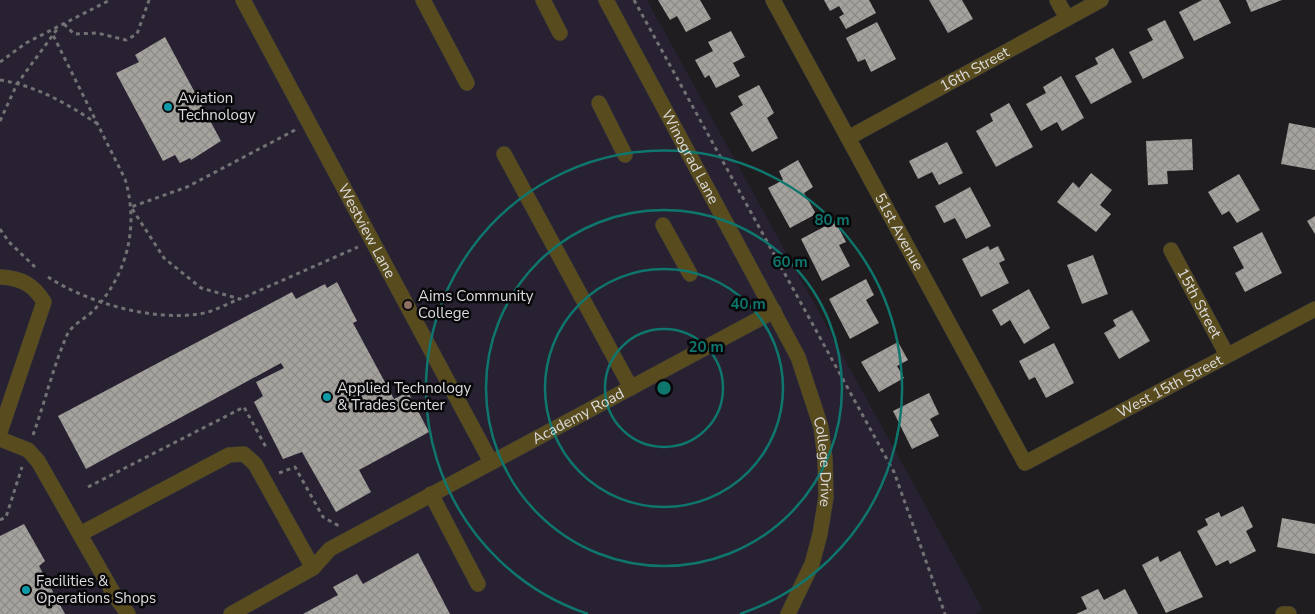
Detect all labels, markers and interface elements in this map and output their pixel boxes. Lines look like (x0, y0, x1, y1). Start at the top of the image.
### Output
street label: 16th Street (936, 42, 1014, 96)
place label: Aviation Technology (178, 88, 256, 125)
marker: Aviation Technology (162, 101, 174, 113)
street label: Winograd Lane (657, 106, 724, 207)
street label: Westview Lane (333, 180, 400, 282)
street label: 51st Avenue (870, 190, 928, 274)
text: 80 m (814, 210, 850, 230)
text: 60 m (772, 252, 808, 272)
street label: 15th Street (1172, 264, 1226, 342)
place label: Aims Community College (418, 286, 534, 323)
text: 40 m (730, 294, 766, 314)
marker: Aims Community College (402, 299, 414, 311)
text: 20 m (688, 337, 724, 357)
street label: West 15th Street (1114, 350, 1227, 422)
place label: Applied Technology & Trades Center (337, 378, 472, 415)
centre of rings (655, 379, 673, 397)
street label: Academy Road (529, 383, 628, 449)
marker: Applied Technology & Trades Center (321, 391, 333, 403)
street label: College Drive (808, 414, 836, 509)
place label: Facilities & Operations Shops (36, 571, 156, 608)
marker: Facilities & Operations Shops (20, 584, 32, 596)

